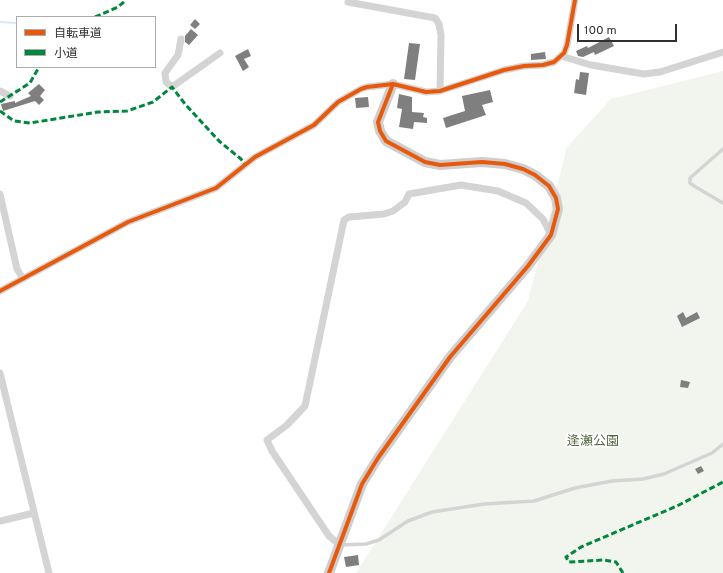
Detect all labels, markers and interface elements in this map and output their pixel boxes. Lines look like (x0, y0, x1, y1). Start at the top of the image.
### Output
legend (16, 16, 156, 68)
scale bar (579, 16, 679, 42)
text: 100 m (584, 23, 617, 39)
text: 自転車道 (54, 26, 102, 42)
text: 小道 (54, 46, 78, 62)
park label: 逢瀬公園 (567, 434, 619, 450)

